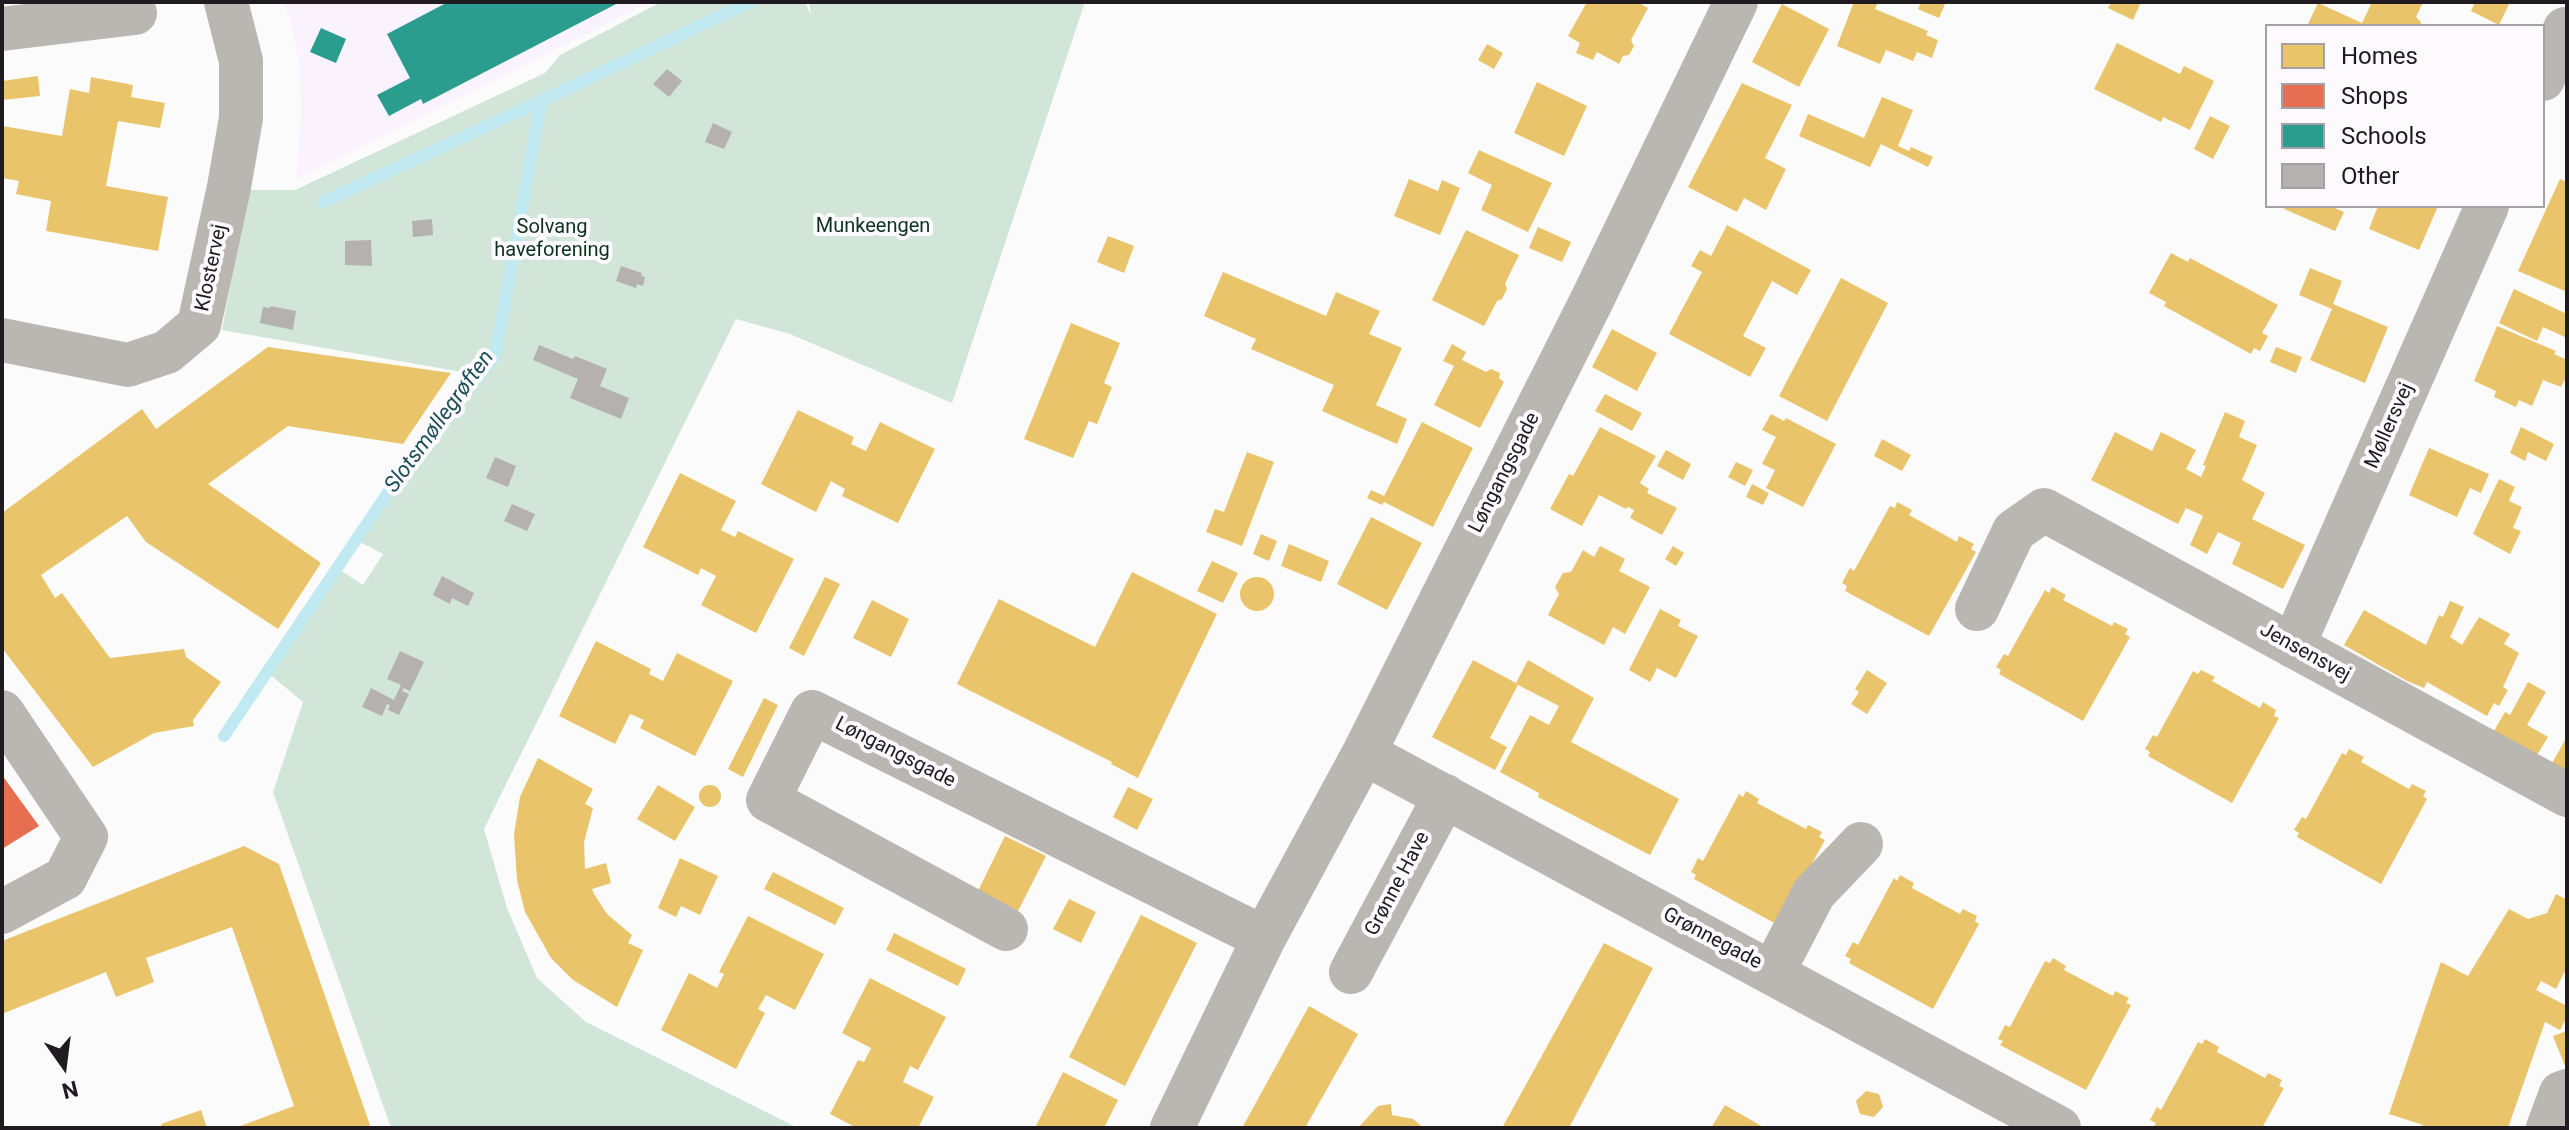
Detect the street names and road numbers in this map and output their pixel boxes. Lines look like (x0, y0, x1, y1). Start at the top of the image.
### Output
street label: Klostervej (191, 222, 233, 314)
street label: Møllersvej (2360, 379, 2420, 473)
street label: Løngangsgade (1464, 409, 1546, 537)
street label: Jensensvej (2255, 618, 2355, 688)
street label: Løngangsgade (831, 712, 959, 794)
street label: Grønne Have (1361, 828, 1435, 940)
street label: Grønnegade (1658, 903, 1766, 975)

